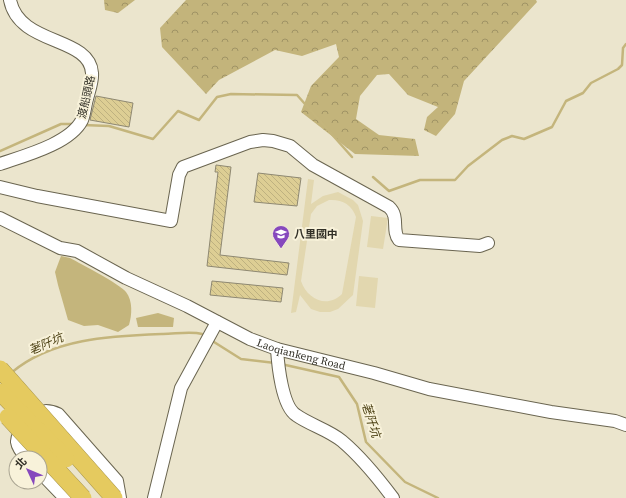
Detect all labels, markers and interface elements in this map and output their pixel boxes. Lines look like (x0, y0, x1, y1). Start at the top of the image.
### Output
street label: 渡船頭路 (74, 74, 99, 120)
school or university icon: 八里國中 (271, 224, 291, 249)
place label: 八里國中 (294, 227, 338, 242)
water label: 荖阡坑 (26, 329, 68, 358)
street label: Laoqiankeng Road (255, 335, 348, 374)
water label: 荖阡坑 (358, 400, 385, 441)
north arrow (8, 450, 48, 490)
text: 北 (12, 454, 30, 473)

